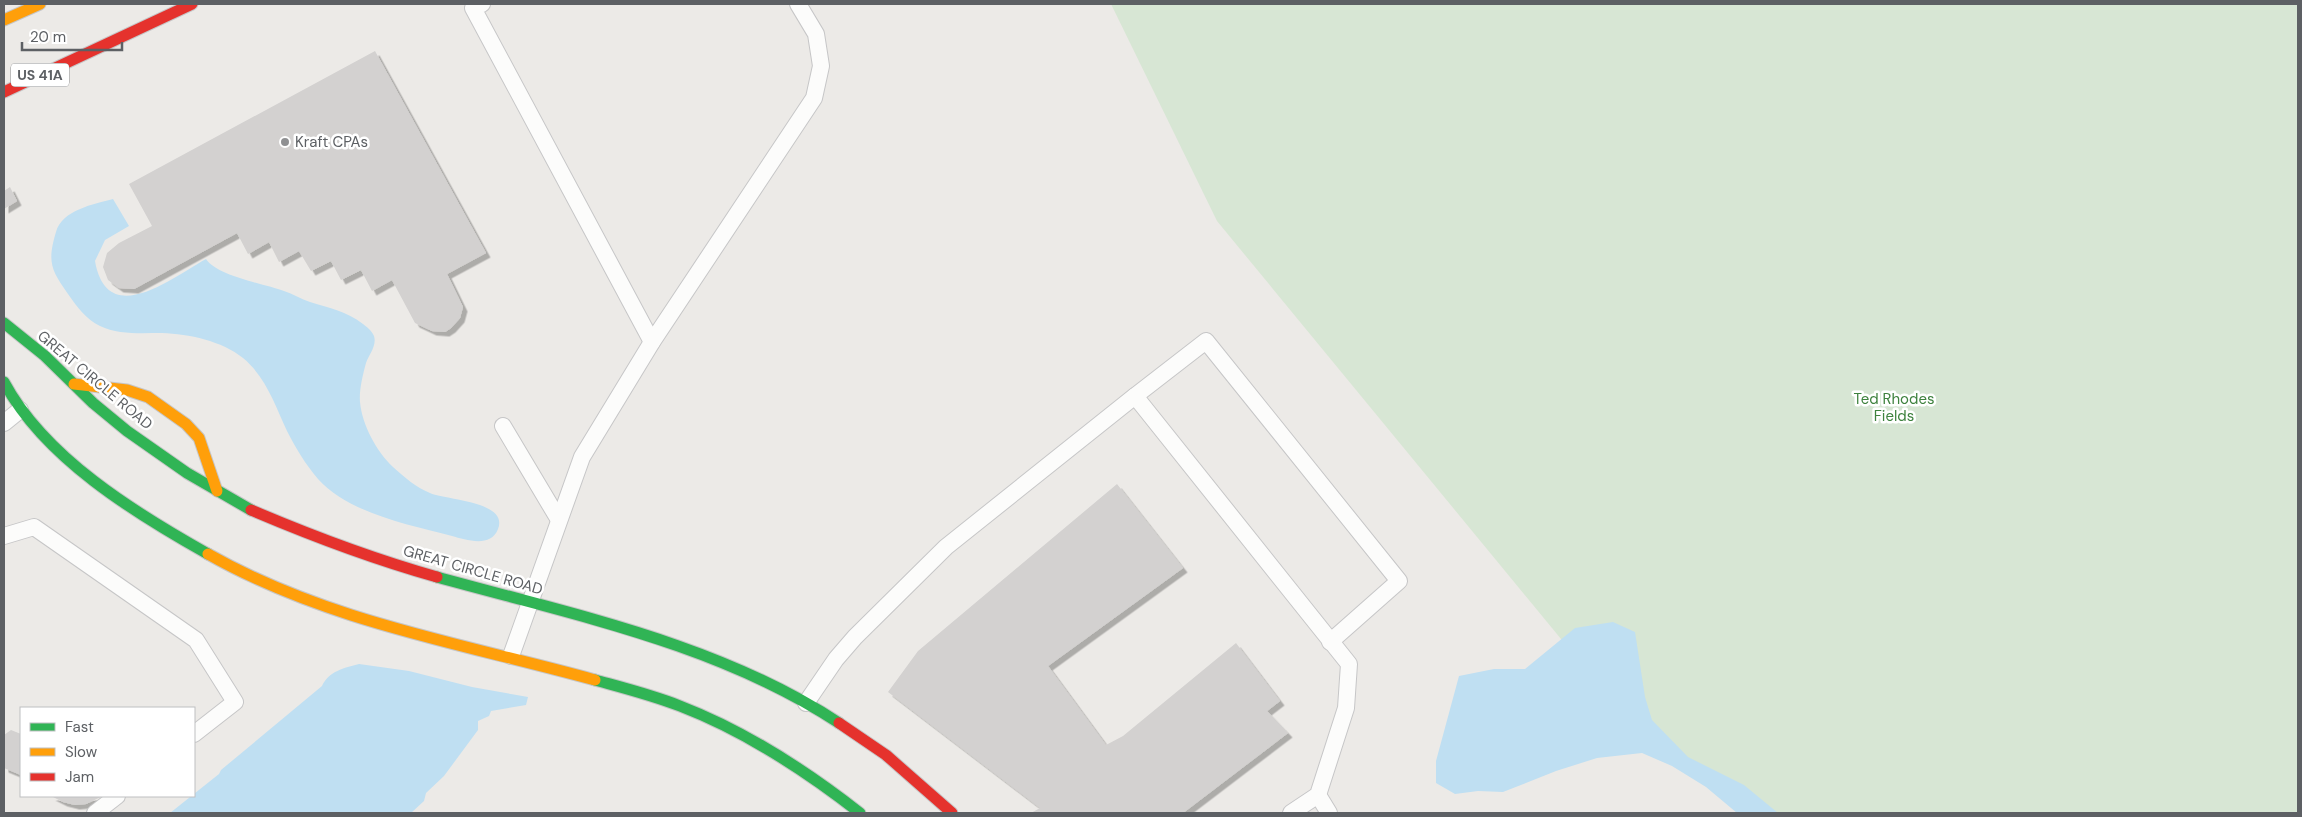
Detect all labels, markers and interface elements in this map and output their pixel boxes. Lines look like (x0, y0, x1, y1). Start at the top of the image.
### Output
scale bar (22, 20, 122, 52)
text: 20 m (30, 27, 66, 47)
road number: US 41A (11, 64, 69, 86)
place label: Kraft CPAs (295, 132, 368, 152)
marker: Kraft CPAs (279, 136, 291, 148)
street label: GREAT CIRCLE ROAD (33, 326, 157, 434)
park label: Ted Rhodes Fields (1854, 389, 1934, 426)
street label: GREAT CIRCLE ROAD (401, 541, 545, 599)
legend (20, 707, 195, 797)
text: Fast (65, 717, 94, 737)
text: Slow (65, 742, 98, 762)
text: Jam (65, 767, 94, 787)

